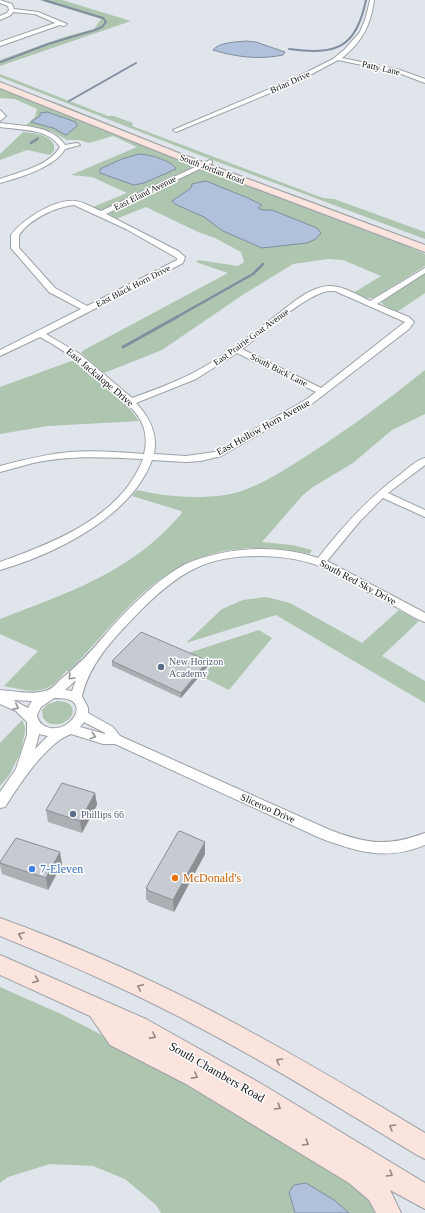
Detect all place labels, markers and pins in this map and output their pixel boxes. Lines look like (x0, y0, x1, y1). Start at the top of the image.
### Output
place label: New Horizon Academy (169, 656, 223, 679)
marker: New Horizon Academy (156, 662, 166, 672)
marker: Phillips 66 (68, 809, 78, 819)
place label: Phillips 66 (81, 809, 124, 820)
place label: 7-Eleven (40, 862, 83, 876)
marker: 7-Eleven (27, 864, 37, 874)
place label: McDonald's (183, 871, 241, 885)
marker: McDonald's (170, 873, 180, 883)

